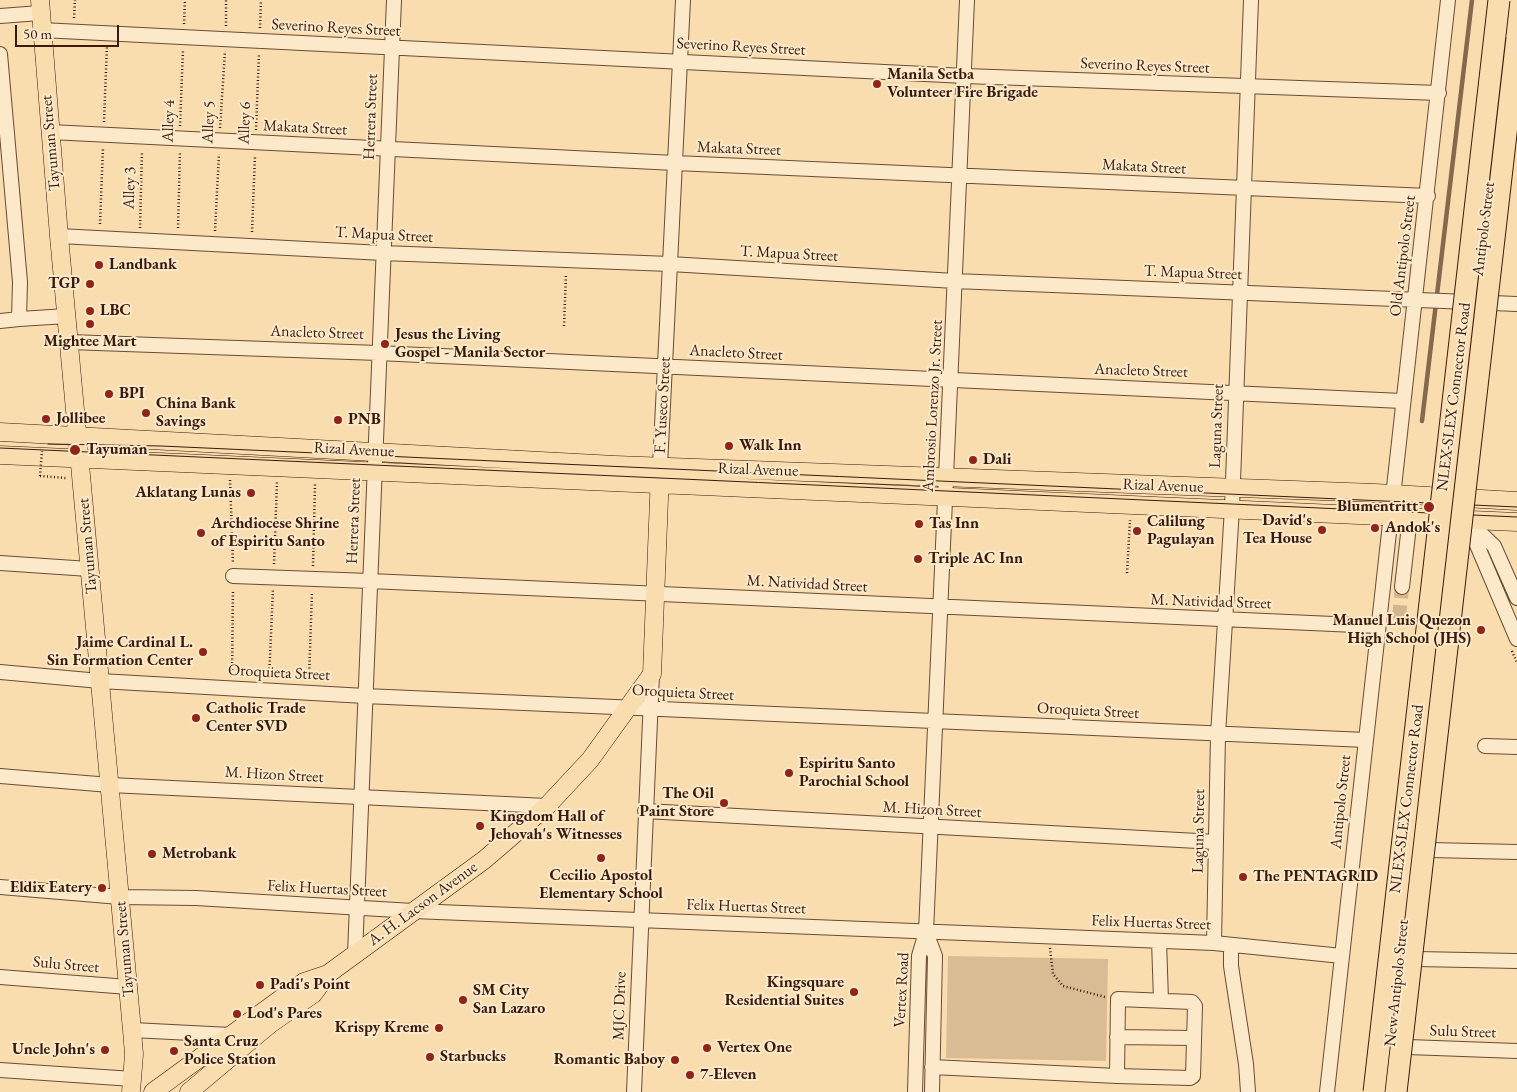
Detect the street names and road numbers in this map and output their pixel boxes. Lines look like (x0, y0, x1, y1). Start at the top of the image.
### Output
street label: Severino Reyes Street (271, 15, 401, 41)
street label: Severino Reyes Street (676, 34, 806, 60)
street label: Severino Reyes Street (1080, 54, 1210, 78)
street label: Herrera Street (360, 74, 382, 160)
street label: Tayuman Street (37, 94, 65, 192)
street label: Alley 4 (159, 99, 179, 143)
street label: Alley 5 (198, 100, 220, 144)
street label: Alley 6 (235, 101, 255, 145)
street label: Makata Street (262, 116, 348, 140)
street label: Makata Street (697, 138, 781, 160)
street label: Makata Street (1101, 155, 1187, 179)
street label: Alley 3 (120, 166, 140, 210)
street label: Antipolo Street (1469, 181, 1499, 277)
street label: Old Antipolo Street (1386, 194, 1420, 318)
street label: T. Mapua Street (334, 223, 434, 247)
street label: T. Mapua Street (739, 242, 839, 266)
street label: T. Mapua Street (1144, 262, 1242, 284)
street label: NLEX-SLEX Connector Road (1433, 301, 1475, 493)
street label: Ambrosio Lorenzo Jr. Street (919, 319, 947, 493)
street label: Anacleto Street (270, 322, 364, 344)
street label: Anacleto Street (689, 341, 783, 365)
street label: F. Yuseco Street (651, 356, 675, 454)
street label: Anacleto Street (1094, 360, 1188, 382)
street label: Laguna Street (1206, 384, 1228, 468)
street label: Rizal Avenue (313, 438, 395, 462)
street label: Rizal Avenue (717, 459, 799, 481)
street label: Rizal Avenue (1122, 475, 1204, 497)
street label: Herrera Street (343, 478, 365, 564)
street label: Tayuman Street (74, 497, 102, 595)
street label: M. Natividad Street (746, 571, 868, 597)
street label: M. Natividad Street (1150, 590, 1272, 614)
street label: Oroquieta Street (227, 661, 331, 685)
street label: Oroquieta Street (631, 681, 735, 705)
street label: Oroquieta Street (1036, 699, 1140, 723)
street label: NLEX-SLEX Connector Road (1386, 703, 1428, 895)
street label: Antipolo Street (1327, 754, 1355, 850)
street label: M. Hizon Street (224, 763, 324, 787)
street label: Laguna Street (1189, 789, 1209, 873)
street label: M. Hizon Street (882, 798, 982, 822)
street label: A. H. Lacson Avenue (364, 858, 482, 950)
street label: Felix Huertas Street (267, 876, 387, 902)
street label: Felix Huertas Street (686, 895, 806, 919)
street label: Tayuman Street (111, 900, 139, 998)
street label: Felix Huertas Street (1091, 911, 1211, 935)
street label: New Antipolo Street (1381, 919, 1413, 1047)
street label: Vertex Road (890, 952, 914, 1028)
street label: Sulu Street (32, 953, 100, 977)
street label: MJC Drive (609, 971, 631, 1041)
street label: Sulu Street (1429, 1021, 1497, 1043)

